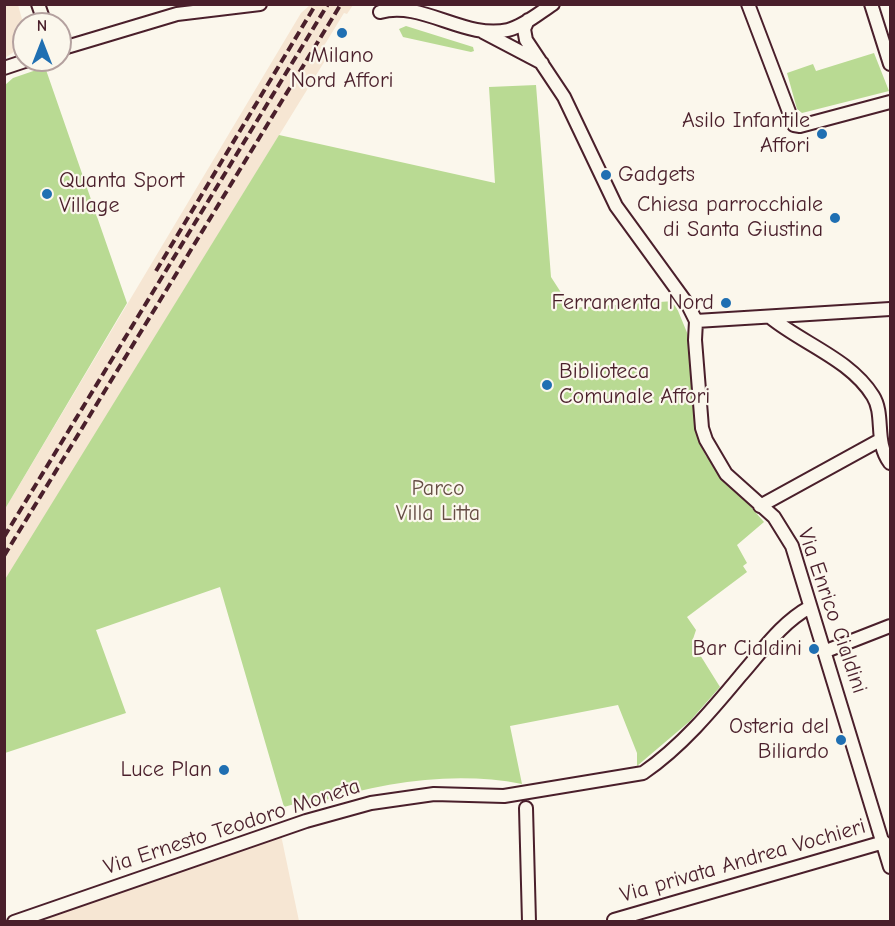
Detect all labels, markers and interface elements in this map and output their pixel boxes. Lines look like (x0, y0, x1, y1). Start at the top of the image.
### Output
north arrow (12, 12, 72, 72)
text: N (37, 17, 47, 35)
marker: Milano Nord Affori (335, 26, 349, 40)
place label: Milano Nord Affori (290, 43, 394, 94)
place label: Asilo Infantile Affori (682, 108, 810, 160)
marker: Asilo Infantile Affori (815, 127, 829, 141)
place label: Gadgets (618, 162, 695, 188)
place label: Quanta Sport Village (59, 168, 184, 220)
marker: Gadgets (599, 168, 613, 182)
marker: Quanta Sport Village (40, 187, 54, 201)
place label: Chiesa parrocchiale di Santa Giustina (637, 192, 823, 243)
marker: Chiesa parrocchiale di Santa Giustina (828, 211, 842, 225)
place label: Ferramenta Nord (552, 290, 714, 316)
marker: Ferramenta Nord (719, 296, 733, 310)
place label: Biblioteca Comunale Affori (559, 359, 710, 410)
marker: Biblioteca Comunale Affori (540, 378, 554, 392)
park label: Parco Villa Litta (396, 476, 480, 528)
street label: Via Enrico Cialdini (791, 525, 873, 697)
place label: Bar Cialdini (692, 636, 802, 662)
marker: Bar Cialdini (807, 642, 821, 656)
place label: Osteria del Biliardo (729, 714, 829, 766)
marker: Osteria del Biliardo (834, 733, 848, 747)
place label: Luce Plan (120, 757, 212, 783)
marker: Luce Plan (217, 763, 231, 777)
street label: Via Ernesto Teodoro Moneta (101, 773, 363, 881)
street label: Via privata Andrea Vochieri (617, 813, 869, 909)

